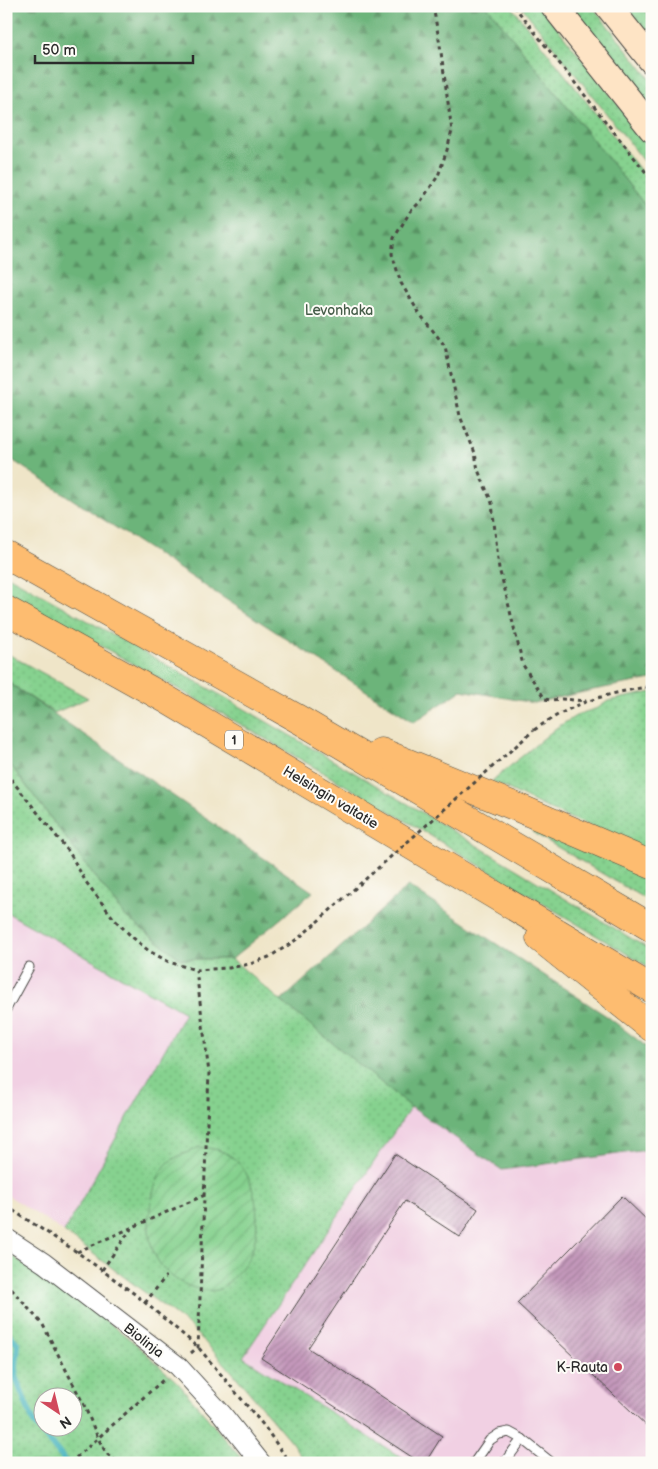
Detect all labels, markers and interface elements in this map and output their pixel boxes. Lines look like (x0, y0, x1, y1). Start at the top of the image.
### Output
scale bar (35, 32, 192, 64)
text: 50 m (42, 41, 76, 60)
park label: Levonhaka (305, 302, 373, 319)
road number: 1 (225, 730, 243, 750)
street label: Helsingin valtatie (280, 762, 381, 833)
street label: Biolinja (120, 1319, 167, 1361)
place label: K-Rauta (557, 1359, 608, 1376)
marker: K-Rauta (612, 1361, 624, 1373)
north arrow (32, 1386, 82, 1436)
text: N (56, 1412, 74, 1432)

